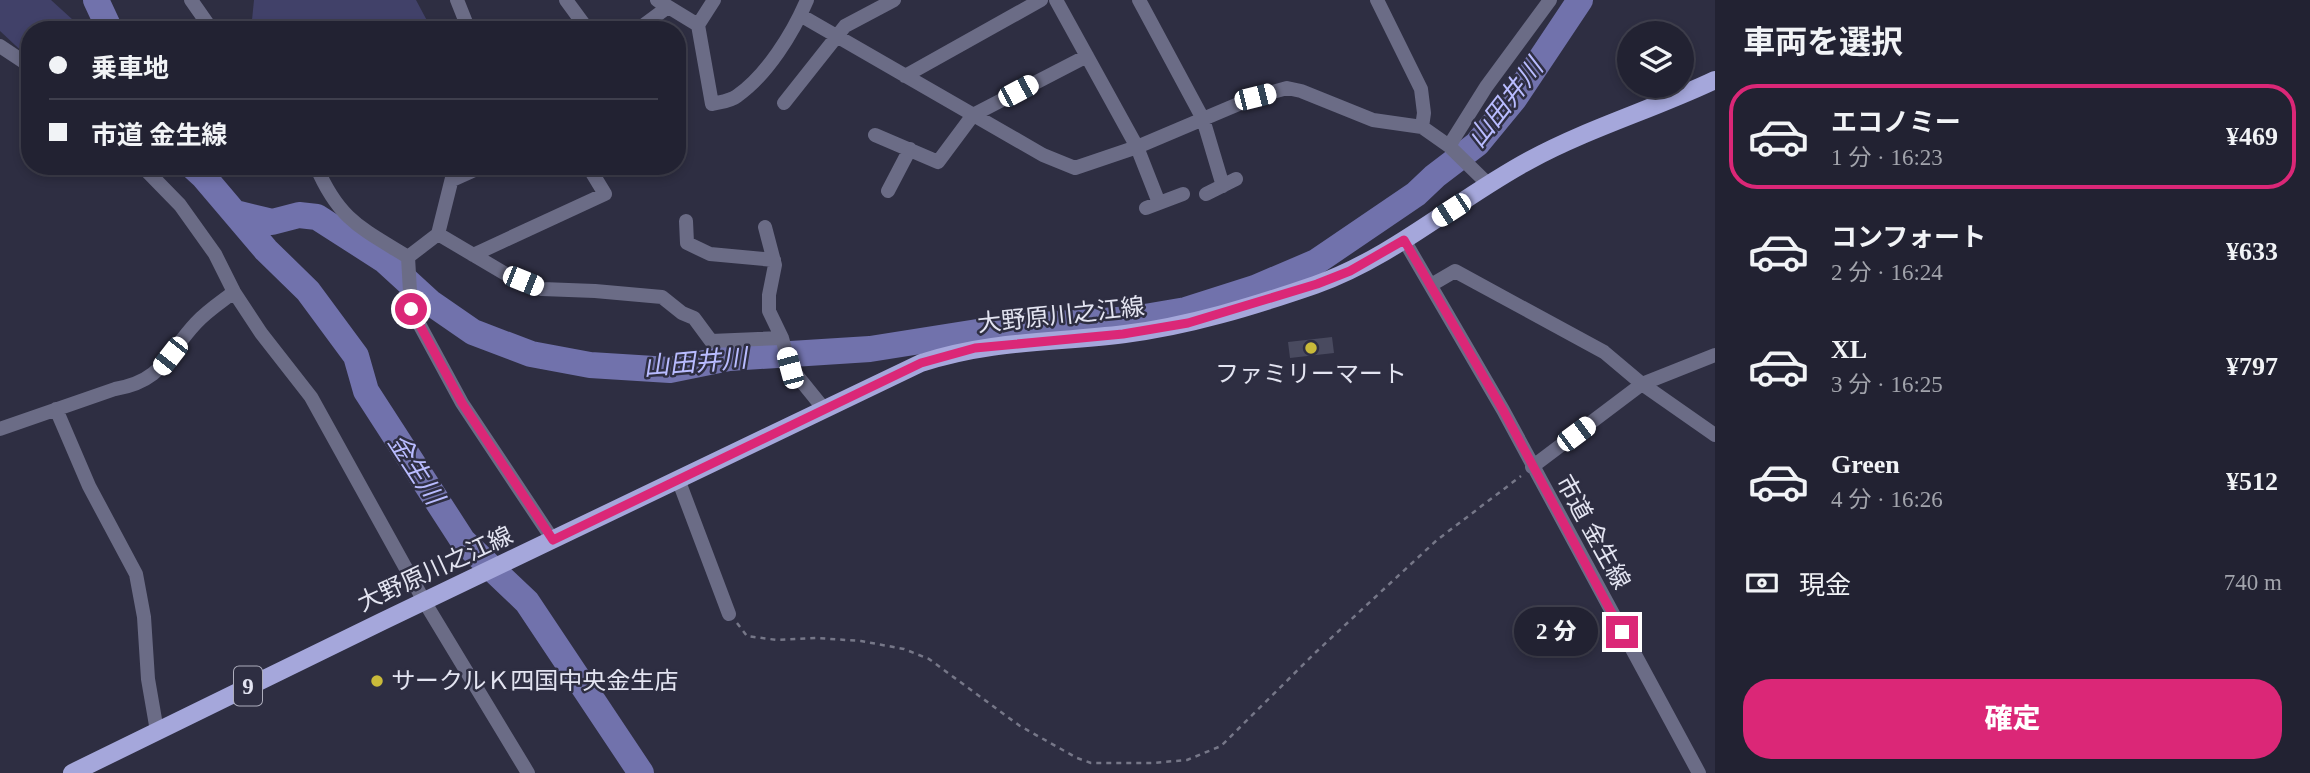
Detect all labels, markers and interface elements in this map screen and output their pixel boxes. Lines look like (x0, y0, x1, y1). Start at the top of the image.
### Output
map controls (1617, 21, 1694, 98)
button: layers (1617, 21, 1694, 98)
text: 車両を選択 (1743, 24, 1903, 60)
water label: 山田井川 (1462, 51, 1551, 153)
text: 乗車地 (91, 54, 169, 83)
car (995, 72, 1042, 110)
car (1233, 82, 1278, 112)
icon: car (1747, 105, 1810, 168)
text: エコノミー (1831, 108, 1961, 137)
text: 市道 金生線 (91, 121, 228, 150)
text: ¥469 (2226, 122, 2278, 151)
text: 1 分 · 16:23 (1831, 145, 1943, 170)
car (1428, 190, 1475, 230)
icon: car (1747, 220, 1810, 283)
text: コンフォート (1831, 223, 1986, 252)
text: ¥633 (2226, 237, 2278, 266)
text: 2 分 · 16:24 (1831, 260, 1943, 285)
car (500, 263, 547, 299)
route start (395, 293, 427, 325)
street label: 大野原川之江線 (976, 293, 1146, 337)
car (149, 333, 192, 379)
icon: car (1747, 335, 1810, 398)
text: XL (1831, 335, 1867, 364)
marker: ファミリーマート (1303, 340, 1319, 356)
water label: 山田井川 (642, 343, 751, 381)
car (775, 345, 806, 391)
text: ¥797 (2226, 352, 2278, 381)
place label: ファミリーマート (1215, 361, 1407, 387)
text: 3 分 · 16:25 (1831, 372, 1943, 397)
car (1553, 413, 1600, 455)
water label: 金生川 (382, 429, 451, 512)
icon: car (1747, 450, 1810, 513)
text: Green (1831, 450, 1900, 479)
text: ¥512 (2226, 467, 2278, 496)
street label: 市道 金生線 (1551, 471, 1635, 593)
text: 4 分 · 16:26 (1831, 487, 1943, 512)
street label: 大野原川之江線 (353, 522, 517, 616)
icon: cash (1743, 564, 1781, 602)
text: 740 m (2224, 570, 2282, 595)
text: 現金 (1799, 571, 1851, 600)
callout: 2 分 (1514, 608, 1598, 656)
route end (1606, 616, 1638, 648)
text: 2 分 (1536, 619, 1576, 644)
road number: 9 (234, 666, 262, 706)
place label: サークルＫ四国中央金生店 (391, 668, 678, 694)
marker: サークルＫ四国中央金生店 (369, 673, 385, 689)
button: 確定 (1743, 679, 2282, 759)

